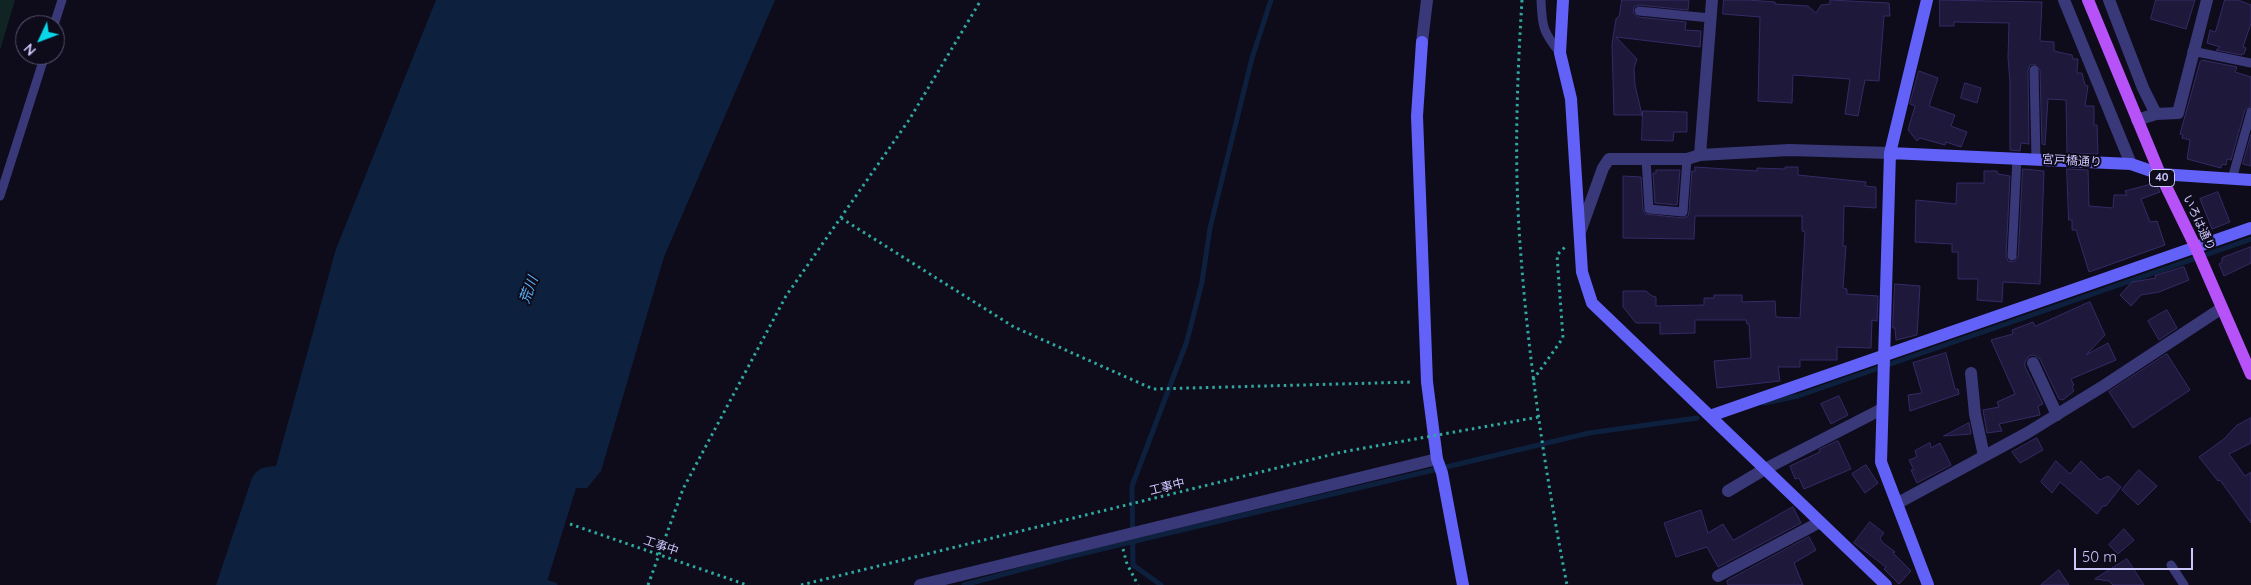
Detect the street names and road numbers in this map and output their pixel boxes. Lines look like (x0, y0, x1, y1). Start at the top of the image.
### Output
street label: 宮戸橋通り (2042, 152, 2102, 170)
road number: 40 (2150, 170, 2174, 187)
street label: いろは通り (2180, 193, 2218, 253)
street label: 工事中 (1148, 476, 1186, 498)
street label: 工事中 (642, 533, 680, 559)

